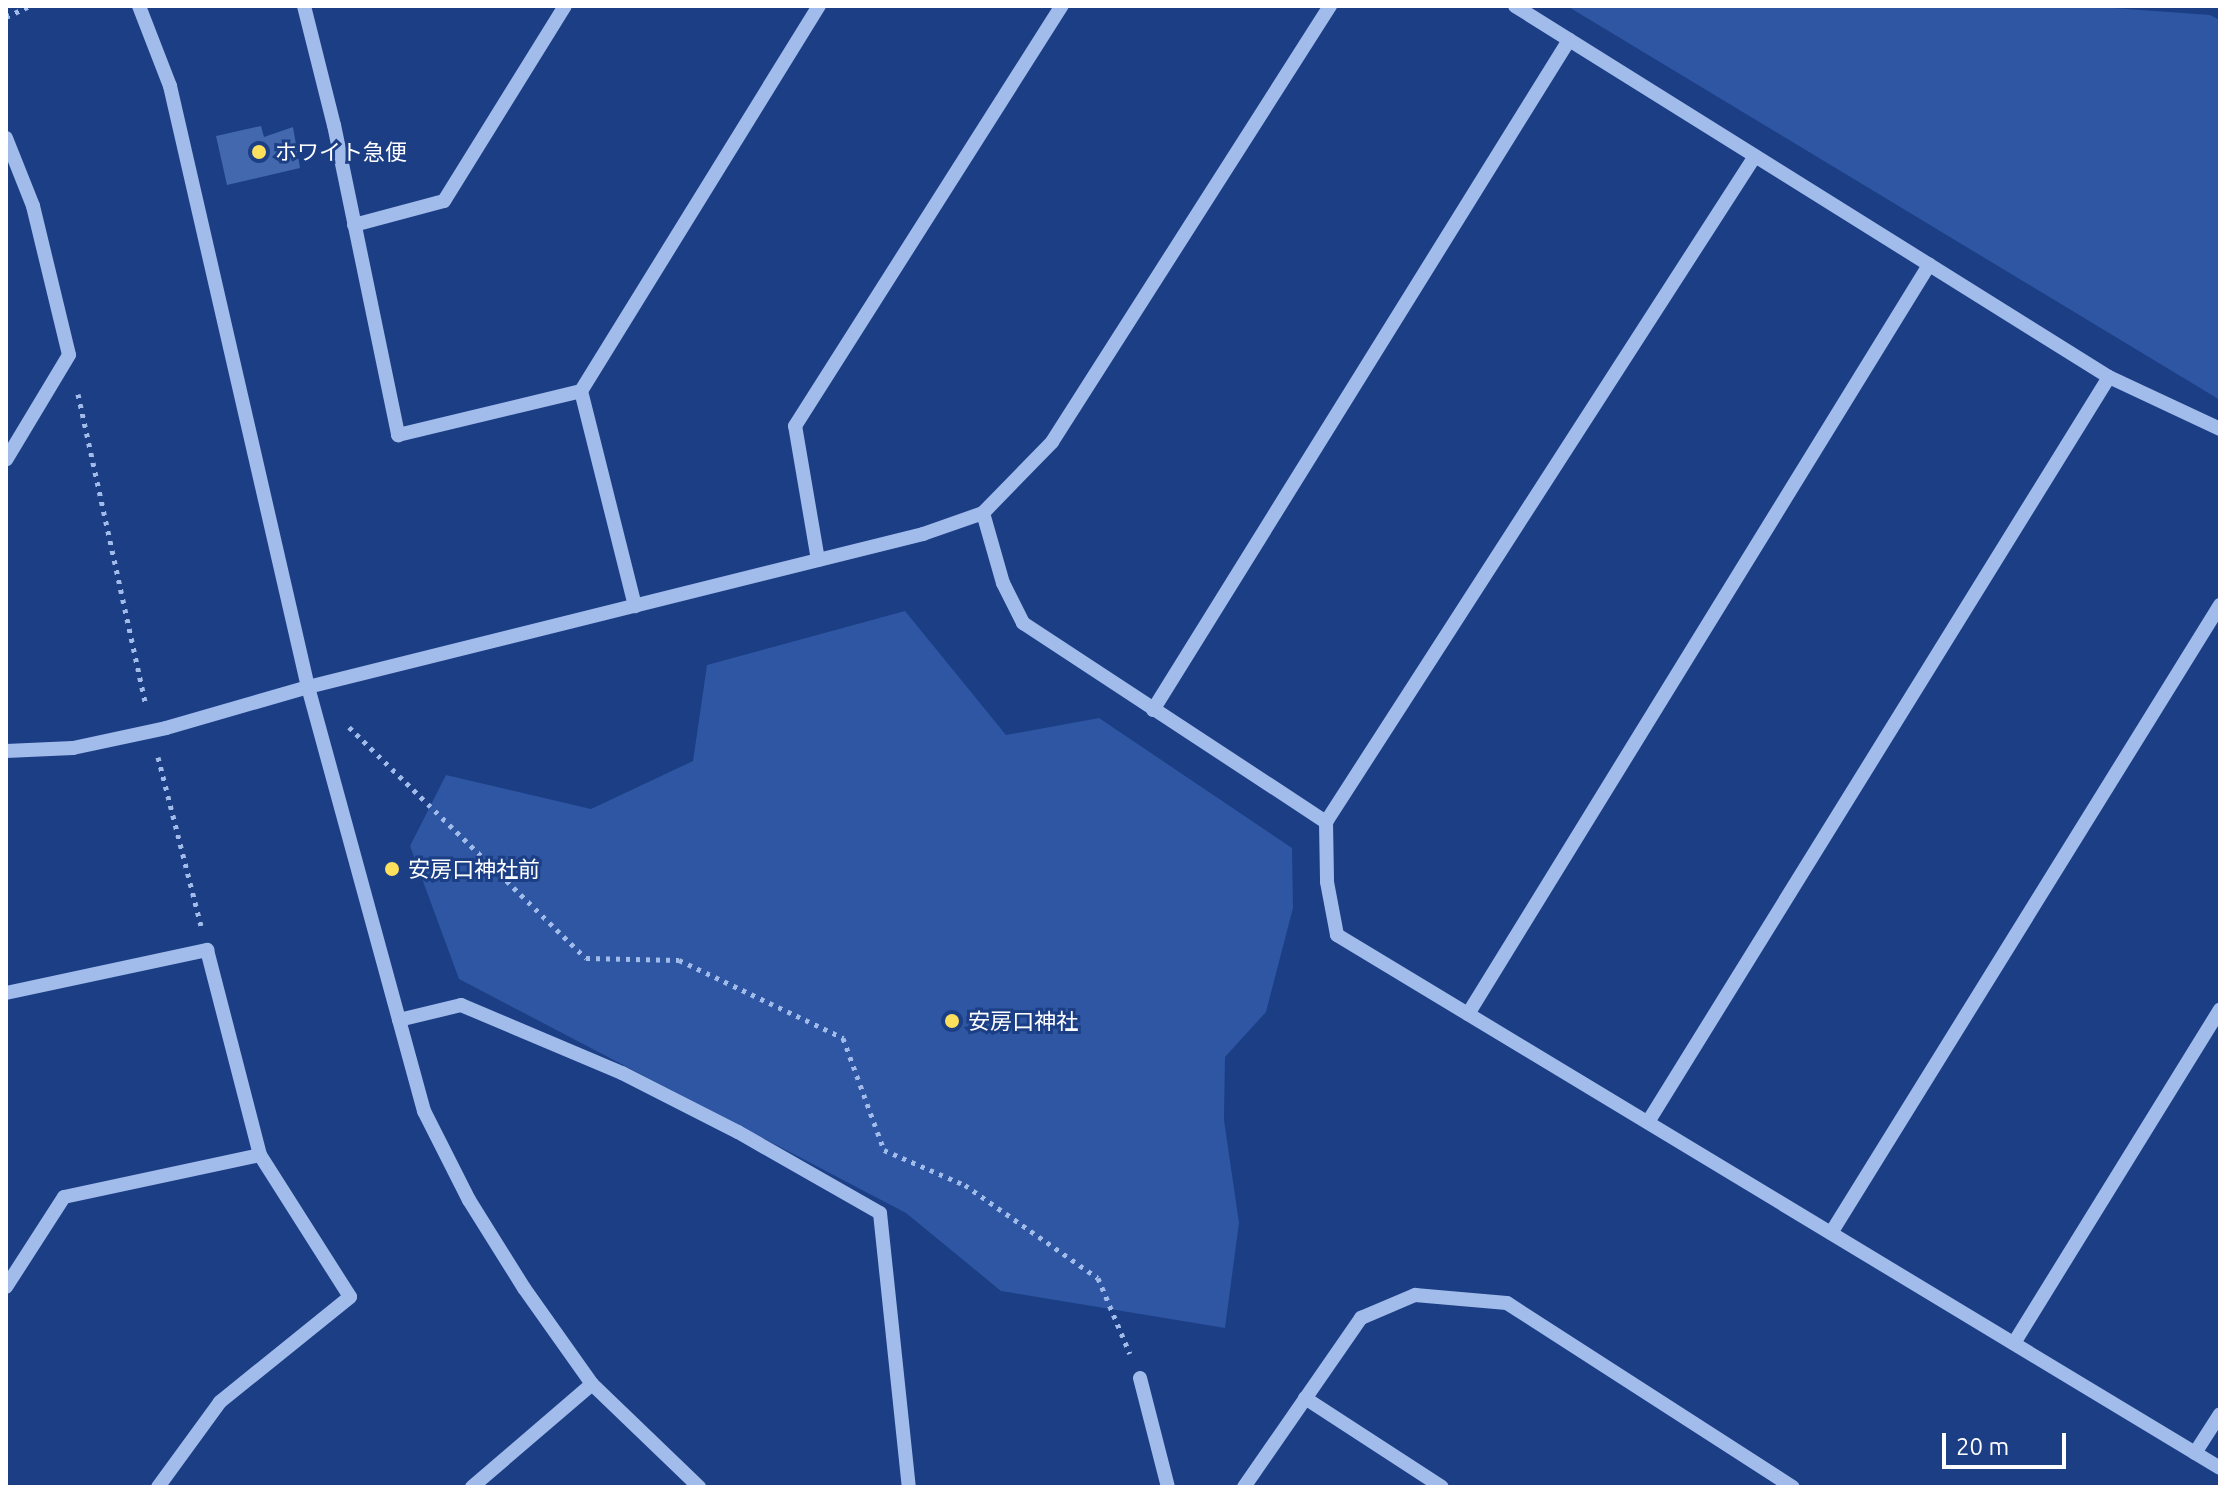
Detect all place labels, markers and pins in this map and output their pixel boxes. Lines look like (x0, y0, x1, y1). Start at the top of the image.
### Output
place label: ホワイト急便 (275, 139, 407, 165)
marker: ホワイト急便 (250, 143, 268, 161)
place label: 安房口神社前 (408, 856, 540, 882)
marker: 安房口神社前 (383, 860, 401, 878)
place label: 安房口神社 (968, 1008, 1078, 1034)
marker: 安房口神社 (943, 1012, 961, 1030)

